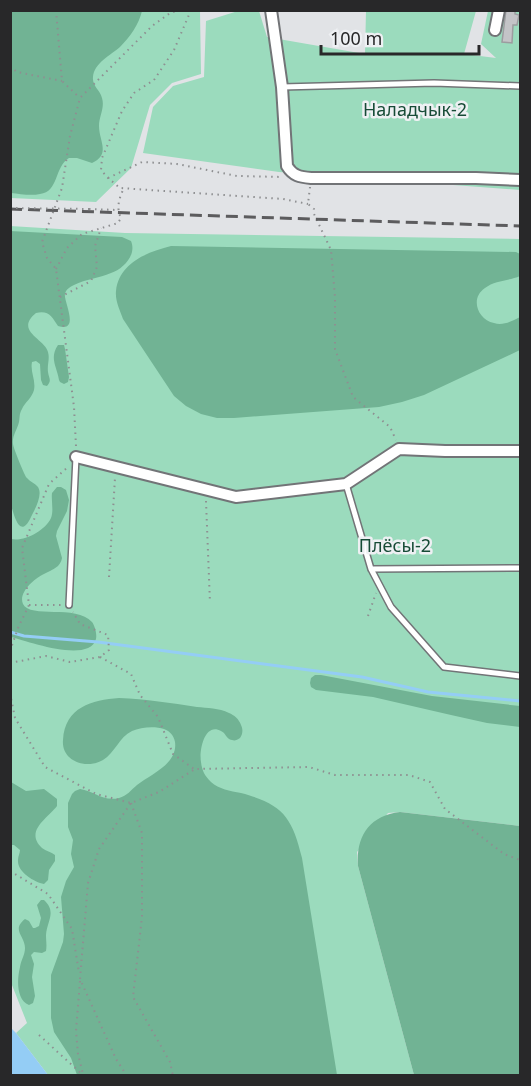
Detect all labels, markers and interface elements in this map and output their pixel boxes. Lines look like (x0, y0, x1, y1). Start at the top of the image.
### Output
scale bar (321, 18, 478, 56)
text: 100 m (330, 26, 382, 50)
park label: Наладчык-2 (363, 97, 467, 121)
park label: Плёсы-2 (359, 533, 431, 557)

